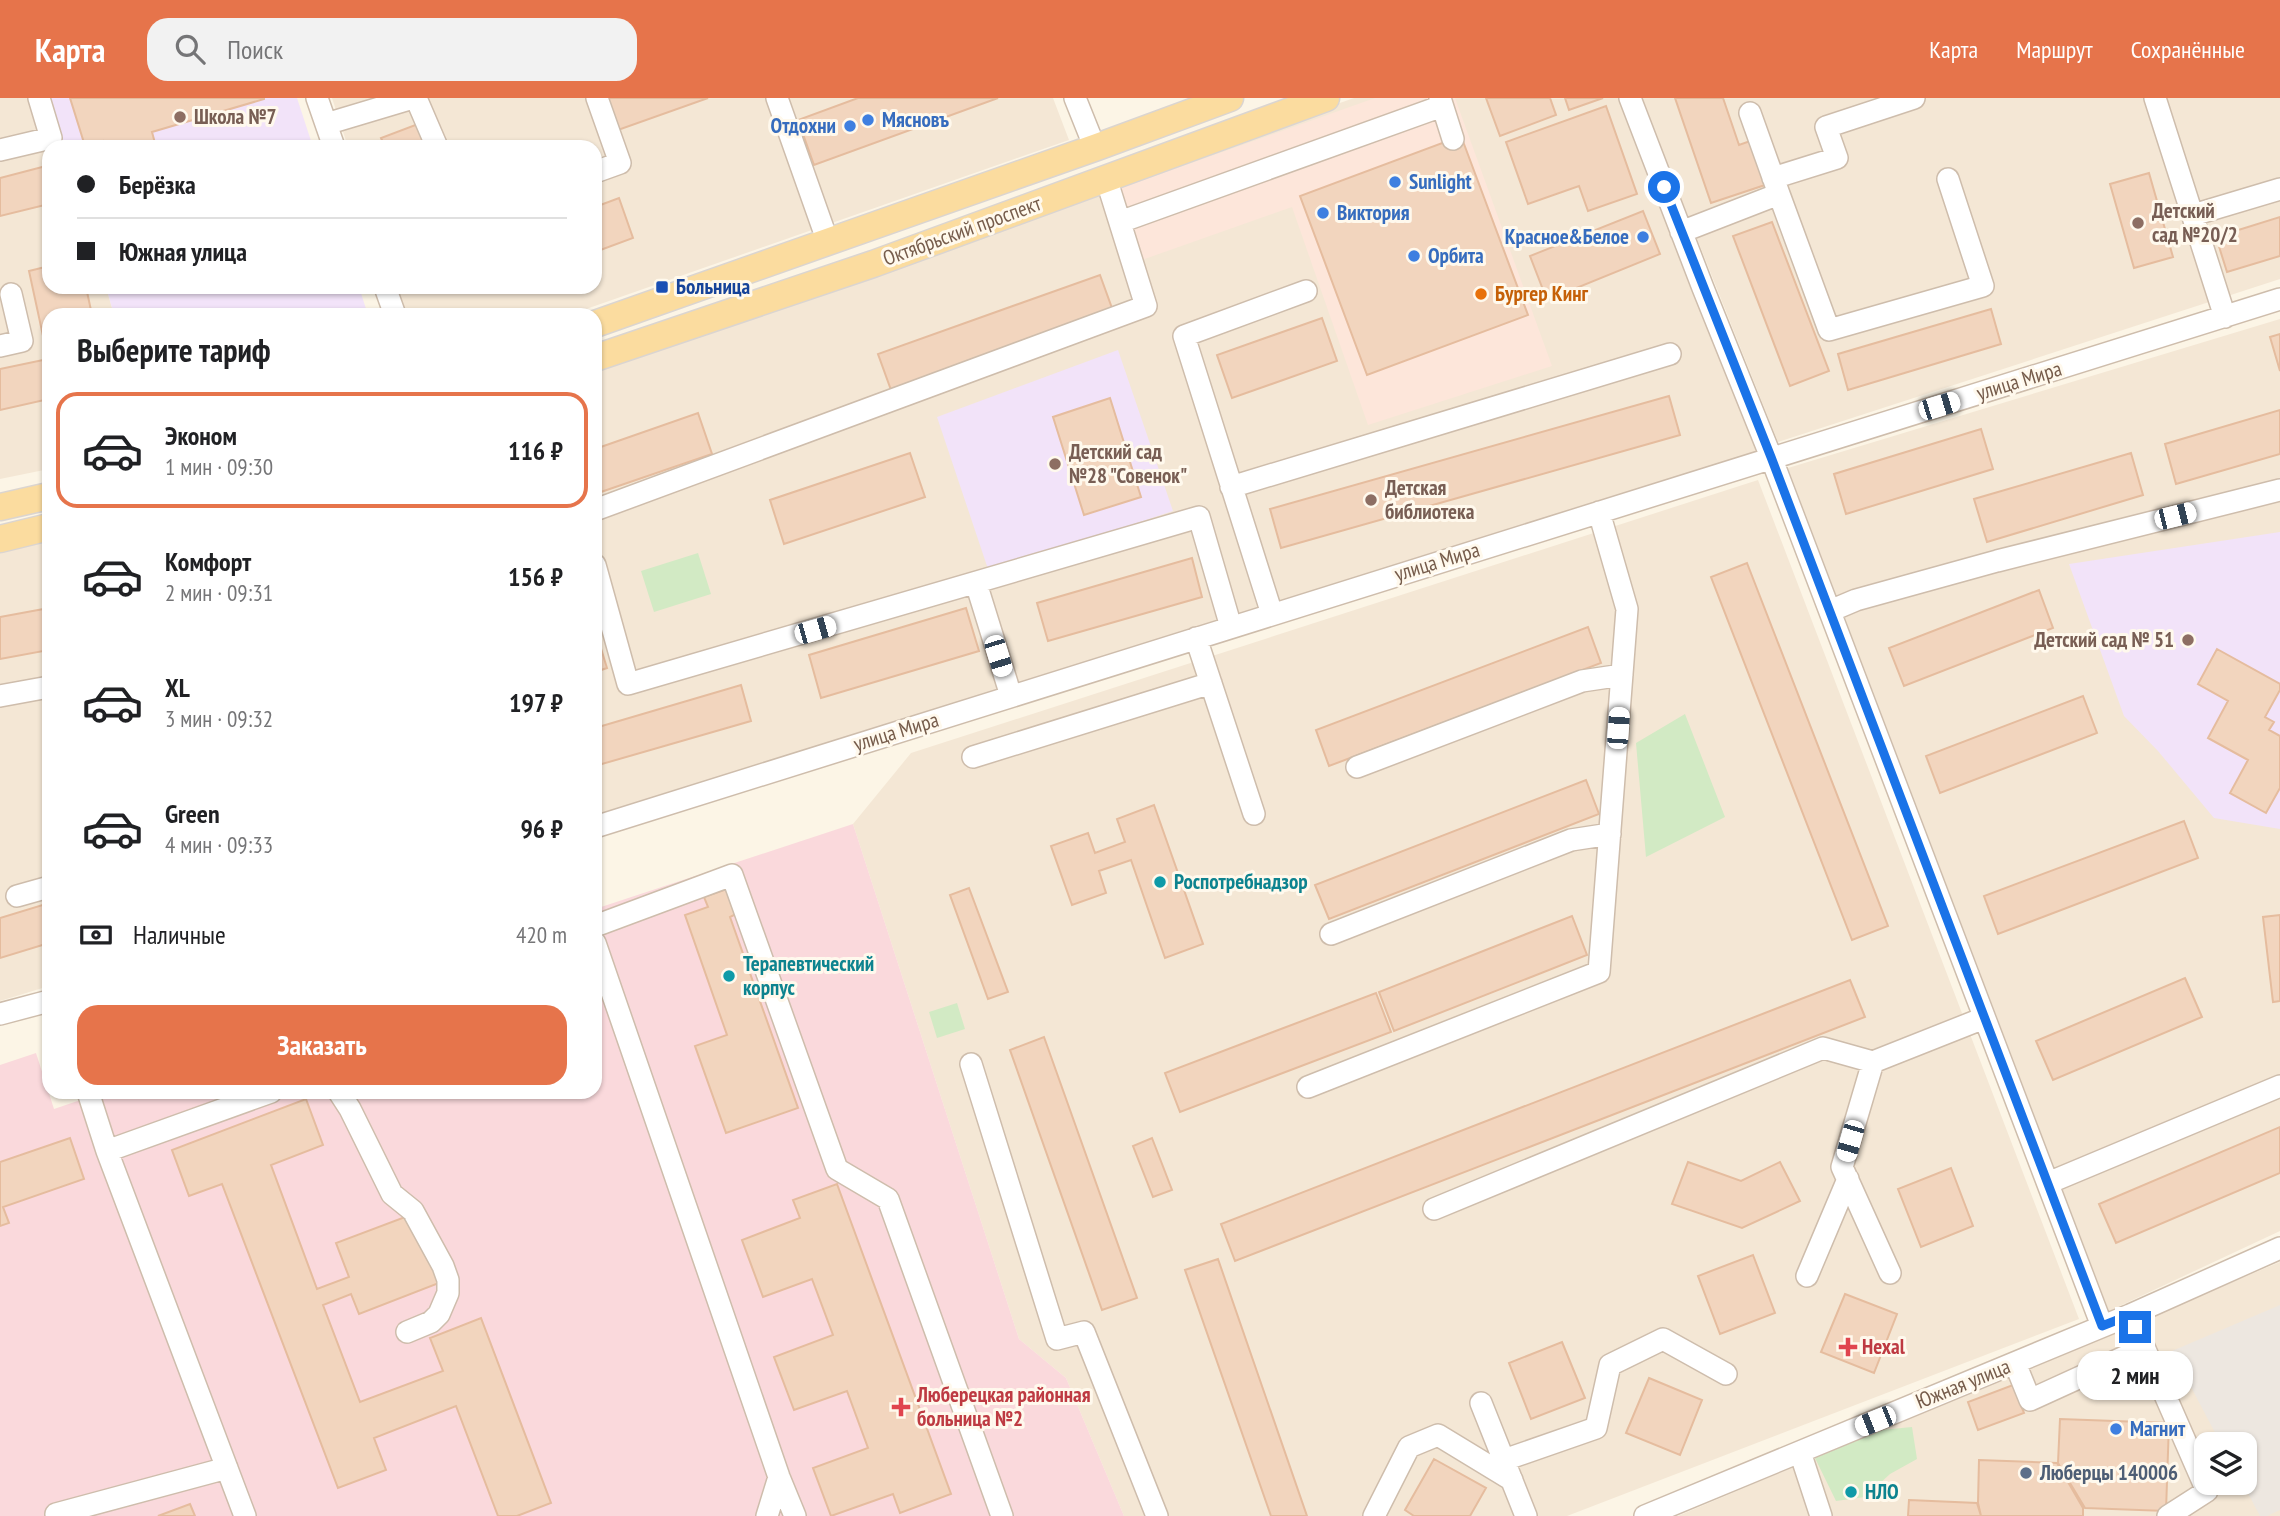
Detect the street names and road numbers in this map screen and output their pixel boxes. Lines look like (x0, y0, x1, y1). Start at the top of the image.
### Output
street label: Октябрьский проспект (879, 189, 1045, 272)
street label: улица Мира (1973, 355, 2065, 406)
street label: улица Мира (1391, 536, 1483, 587)
street label: улица Мира (850, 706, 942, 757)
street label: Южная улица (1912, 1352, 2014, 1415)

